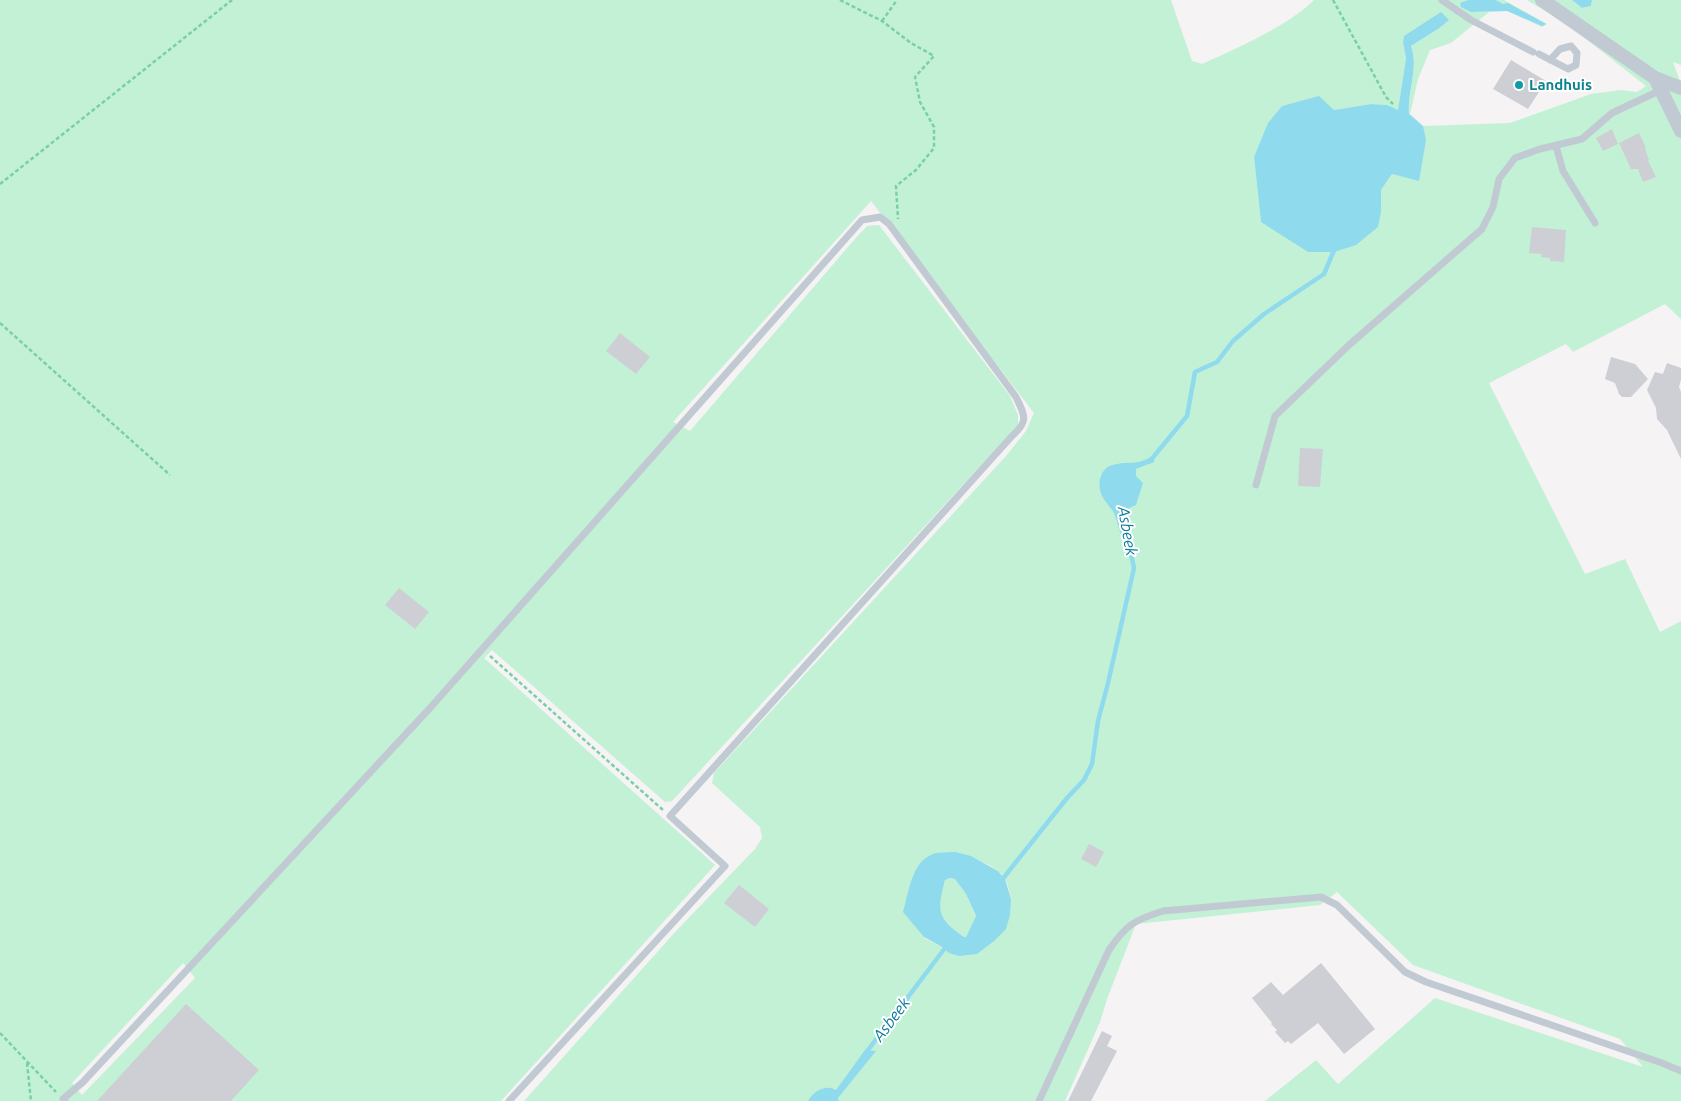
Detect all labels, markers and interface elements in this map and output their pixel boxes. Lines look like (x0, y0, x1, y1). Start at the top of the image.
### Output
place label: Landhuis (1529, 76, 1592, 93)
marker: Landhuis (1513, 79, 1525, 91)
water label: Asbeek (1115, 504, 1141, 558)
water label: Asbeek (868, 993, 914, 1045)

